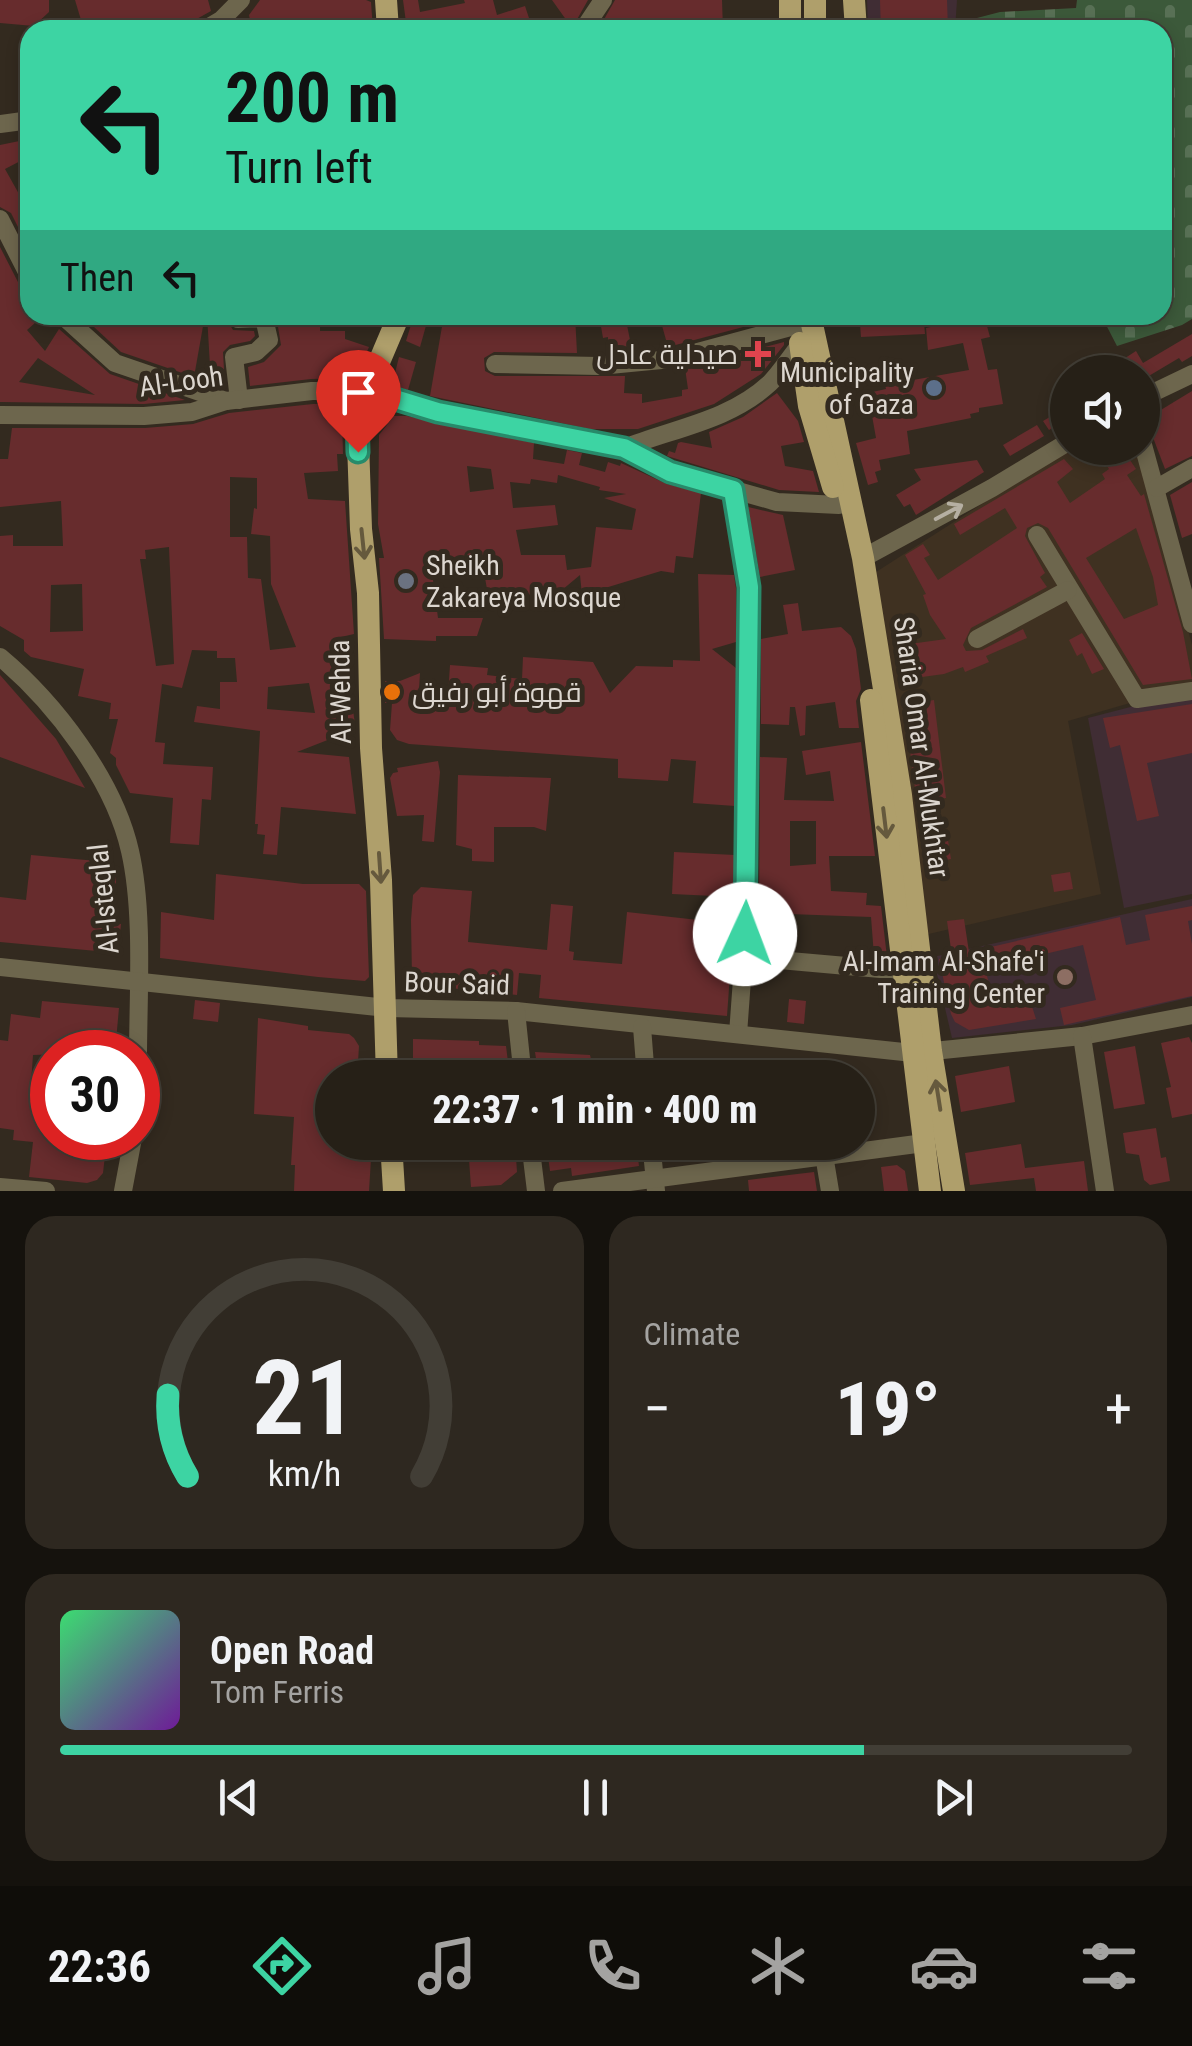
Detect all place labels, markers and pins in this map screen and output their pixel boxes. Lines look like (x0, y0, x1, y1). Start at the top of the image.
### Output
place label: صيدلية عادل (596, 338, 738, 371)
marker: صيدلية عادل (747, 343, 769, 365)
pin (316, 350, 401, 453)
place label: Municipality of Gaza (780, 356, 914, 421)
marker: Municipality of Gaza (923, 377, 945, 399)
place label: Sheikh Zakareya Mosque (426, 549, 621, 614)
marker: Sheikh Zakareya Mosque (395, 570, 417, 592)
place label: قهوة أبو رفيق (412, 675, 582, 709)
marker: قهوة أبو رفيق (381, 681, 403, 703)
place label: Al-Imam Al-Shafe'i Training Center (843, 945, 1045, 1010)
marker: Al-Imam Al-Shafe'i Training Center (1054, 966, 1076, 988)

